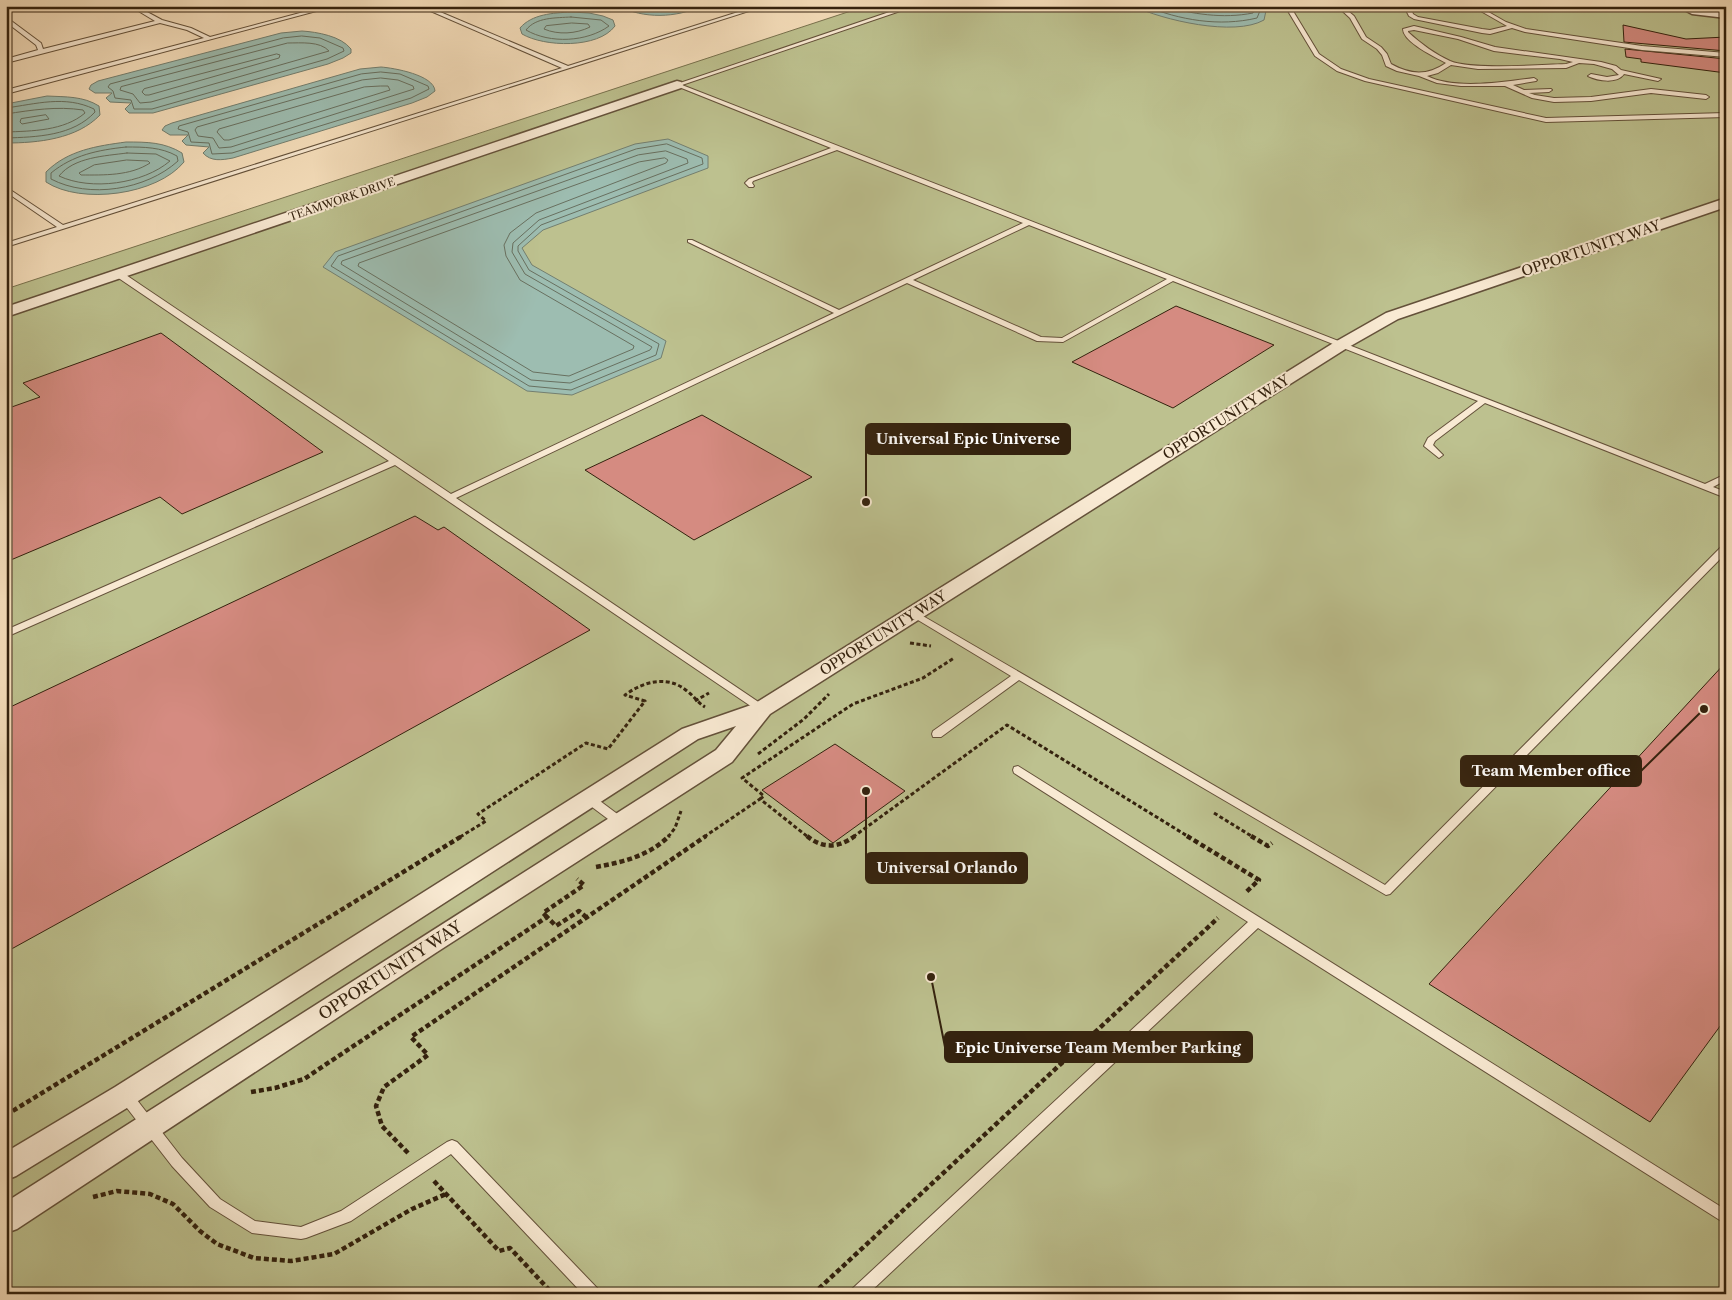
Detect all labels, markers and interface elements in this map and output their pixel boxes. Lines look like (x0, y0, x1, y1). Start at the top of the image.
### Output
street label: TEAMWORK DRIVE (287, 174, 397, 224)
street label: OPPORTUNITY WAY (1519, 215, 1664, 280)
street label: OPPORTUNITY WAY (1159, 370, 1294, 463)
callout: Universal Epic Universe (866, 424, 1070, 454)
text: Universal Epic Universe (876, 429, 1060, 448)
street label: OPPORTUNITY WAY (816, 586, 951, 679)
callout: Team Member office (1461, 756, 1641, 786)
text: Team Member office (1471, 761, 1631, 780)
callout: Universal Orlando (866, 853, 1027, 883)
text: Universal Orlando (876, 858, 1018, 877)
street label: OPPORTUNITY WAY (315, 916, 466, 1024)
callout: Epic Universe Team Member Parking (945, 1032, 1252, 1062)
text: Epic Universe Team Member Parking (955, 1038, 1241, 1057)

